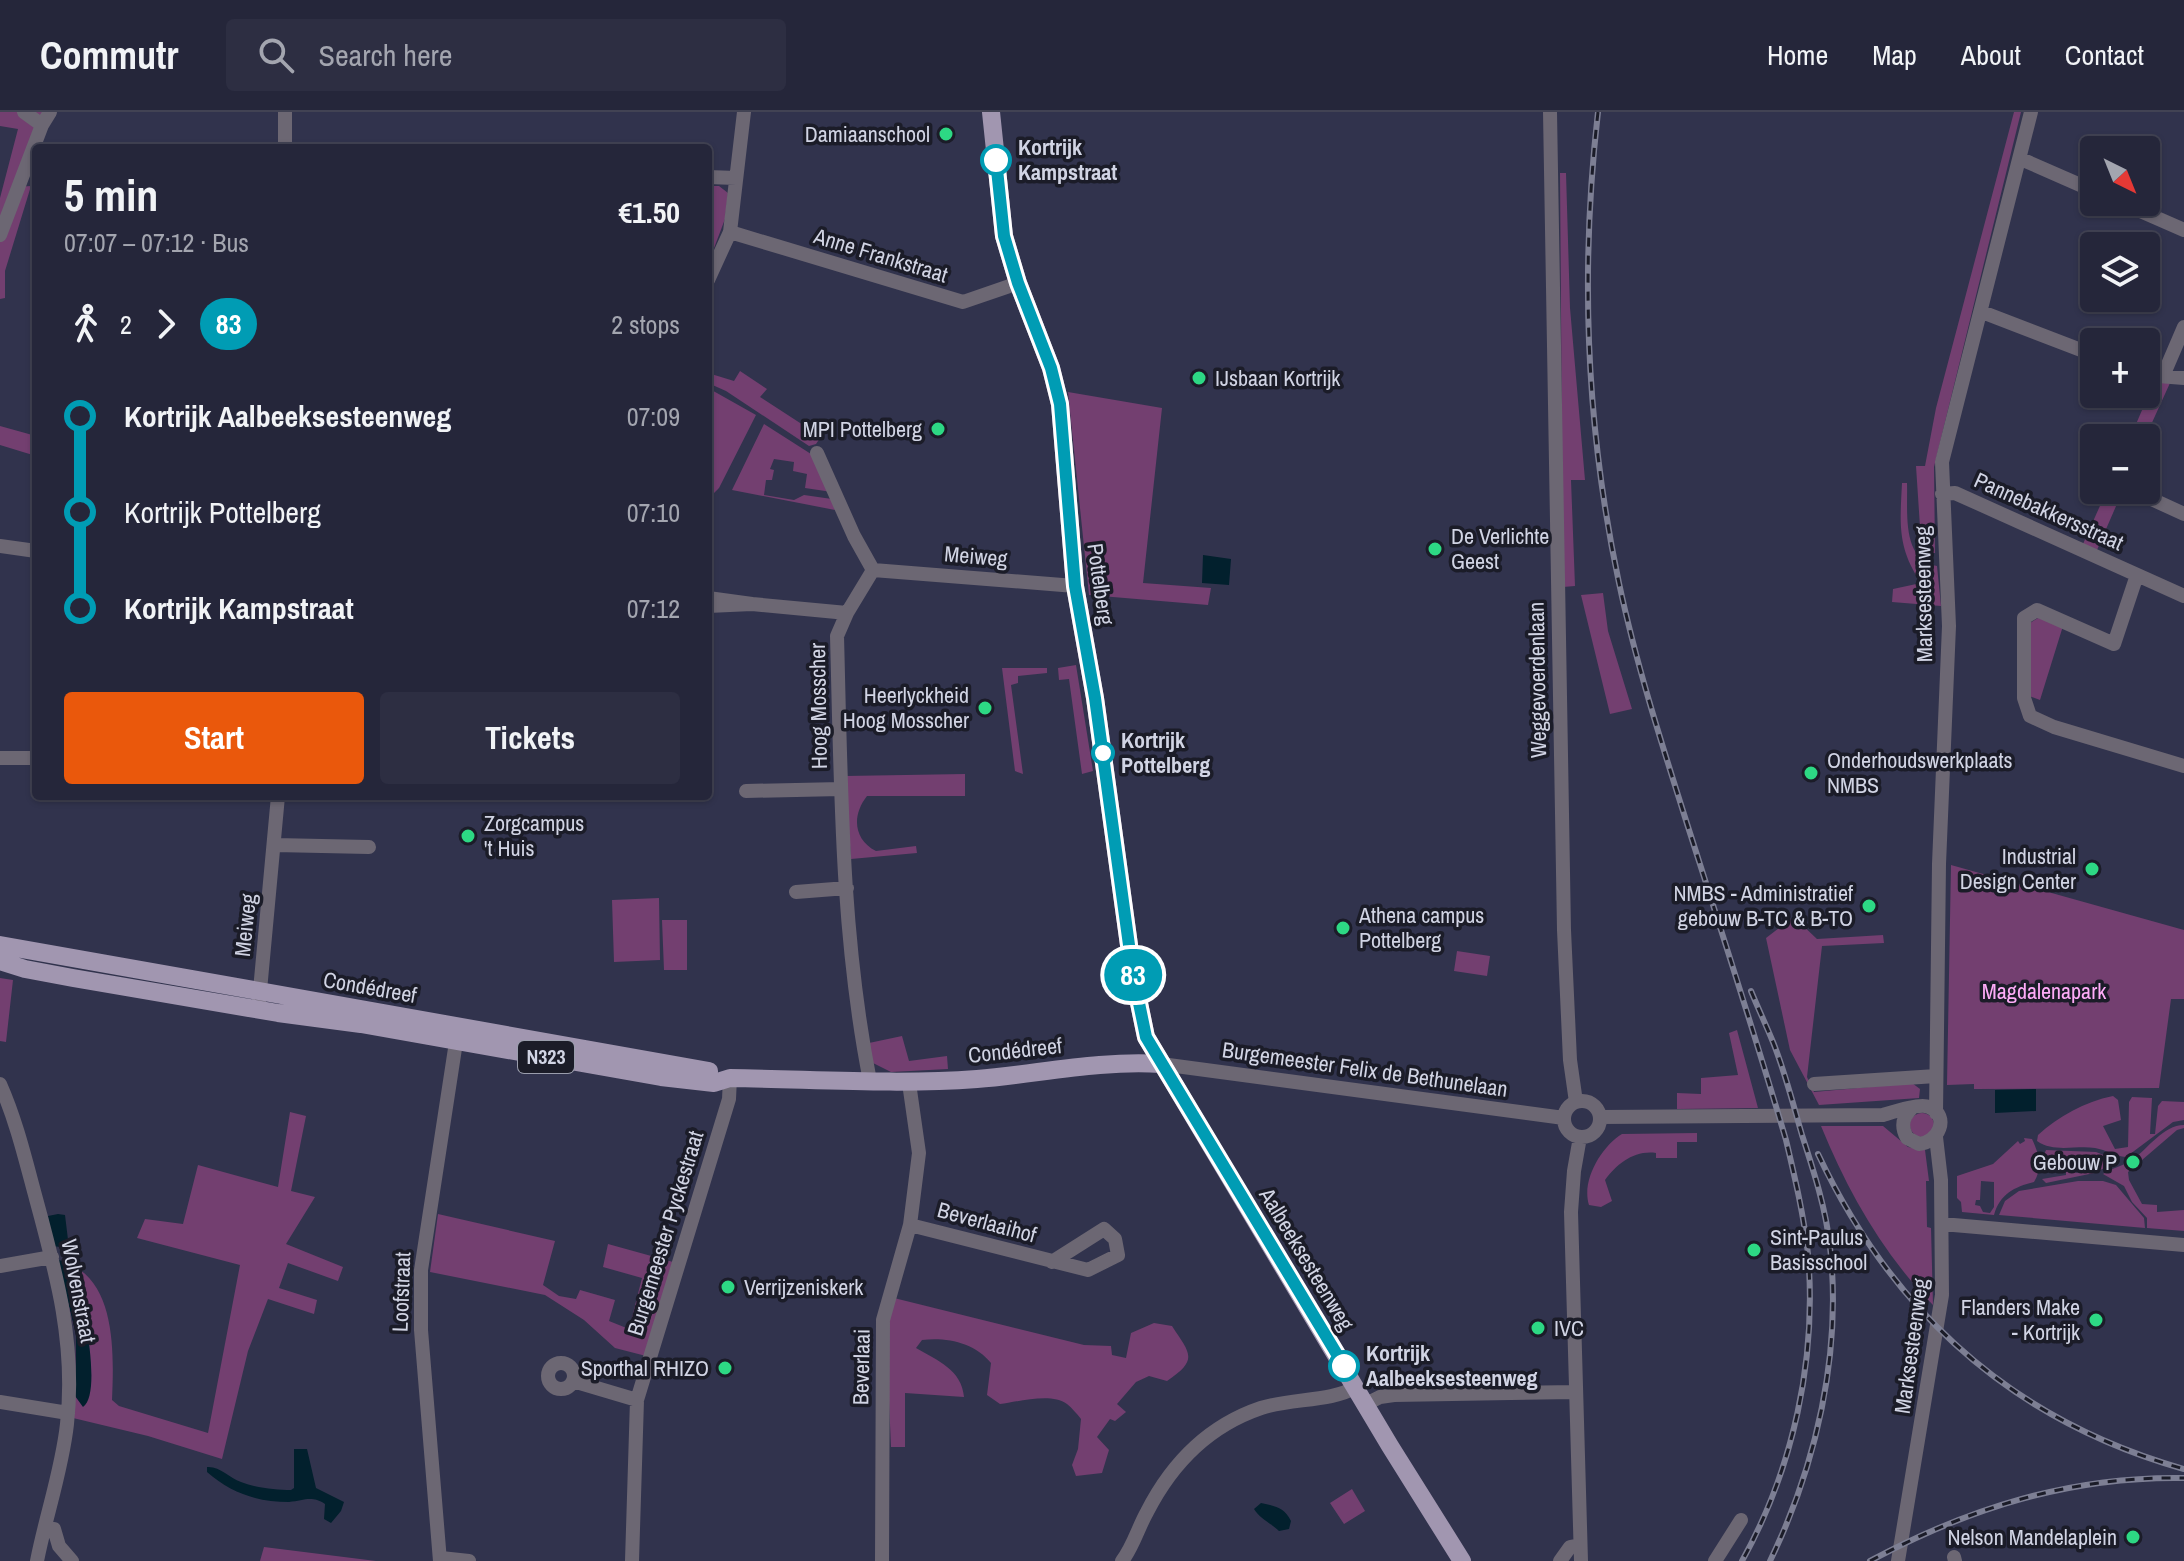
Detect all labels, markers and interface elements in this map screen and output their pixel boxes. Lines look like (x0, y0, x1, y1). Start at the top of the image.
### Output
search box (226, 19, 786, 91)
text: Commutr (40, 30, 178, 81)
icon: search (254, 33, 298, 77)
text: Search here (318, 35, 453, 75)
text: Home (1767, 36, 1828, 74)
text: Map (1872, 36, 1917, 74)
text: About (1961, 36, 2021, 74)
text: Contact (2065, 36, 2144, 74)
place label: Damiaanschool (805, 119, 930, 149)
marker: Damiaanschool (937, 125, 955, 143)
place label: Kortrijk Kampstraat (1018, 132, 1117, 187)
north arrow (2080, 136, 2160, 216)
map controls (2080, 136, 2160, 504)
marker: Kortrijk Kampstraat (981, 145, 1011, 175)
text: 5 min (64, 165, 158, 225)
text: €1.50 (618, 192, 680, 232)
street label: Anne Frankstraat (809, 220, 952, 290)
text: 07:07 – 07:12 · Bus (64, 225, 249, 260)
button: layers (2080, 232, 2160, 312)
icon: walk (64, 302, 108, 346)
icon: forward (144, 302, 188, 346)
text: 83 (216, 305, 241, 343)
text: 2 (120, 307, 132, 342)
text: 2 stops (611, 307, 680, 342)
button: + (2080, 328, 2160, 408)
place label: IJsbaan Kortrijk (1215, 363, 1341, 393)
marker: IJsbaan Kortrijk (1190, 369, 1208, 387)
text: Kortrijk Aalbeeksesteenweg (124, 396, 451, 436)
text: 07:09 (627, 399, 680, 434)
place label: MPI Pottelberg (803, 414, 922, 444)
marker: MPI Pottelberg (929, 420, 947, 438)
button: − (2080, 424, 2160, 504)
street label: Pannebakkersstraat (1970, 465, 2128, 557)
text: Kortrijk Pottelberg (124, 492, 321, 532)
text: 07:10 (627, 495, 680, 530)
place label: De Verlichte Geest (1451, 521, 1549, 576)
street label: Marksesteenweg (1907, 526, 1939, 662)
street label: Meiweg (943, 538, 1009, 574)
marker: De Verlichte Geest (1426, 540, 1444, 558)
street label: Pottelberg (1080, 541, 1122, 627)
text: Kortrijk Kampstraat (124, 588, 354, 628)
text: 07:12 (627, 591, 680, 626)
street label: Weggevoerdenlaan (1521, 602, 1553, 758)
street label: Hoog Mosscher (802, 643, 834, 769)
place label: Heerlyckheid Hoog Mosscher (843, 680, 969, 735)
button: Start (64, 692, 364, 784)
button: Tickets (380, 692, 680, 784)
marker: Heerlyckheid Hoog Mosscher (976, 699, 994, 717)
place label: Kortrijk Pottelberg (1121, 725, 1210, 780)
marker: Kortrijk Pottelberg (1092, 742, 1114, 764)
place label: Onderhoudswerkplaats NMBS (1827, 745, 2013, 800)
marker: Onderhoudswerkplaats NMBS (1802, 764, 1820, 782)
place label: Zorgcampus 't Huis (484, 808, 584, 863)
marker: Zorgcampus 't Huis (459, 827, 477, 845)
place label: Industrial Design Center (1960, 841, 2076, 896)
marker: Industrial Design Center (2083, 860, 2101, 878)
place label: NMBS - Administratief gebouw B-TC & B-TO (1674, 878, 1854, 933)
street label: Meiweg (227, 892, 263, 958)
marker: NMBS - Administratief gebouw B-TC & B-TO (1860, 897, 1878, 915)
place label: Athena campus Pottelberg (1358, 900, 1484, 955)
marker: Athena campus Pottelberg (1334, 919, 1352, 937)
line badge: 83 (1097, 949, 1169, 1001)
text: 83 (1120, 956, 1146, 994)
street label: Condédreef (321, 964, 420, 1010)
park label: Magdalenapark (1982, 976, 2107, 1006)
street label: Condédreef (967, 1030, 1064, 1070)
street label: Burgemeester Felix de Bethunelaan (1220, 1034, 1510, 1104)
road number: N323 (518, 1041, 574, 1073)
street label: Burgemeester Pyckestraat (620, 1127, 710, 1339)
place label: Gebouw P (2033, 1147, 2117, 1177)
marker: Gebouw P (2124, 1153, 2142, 1171)
street label: Aalbeeksesteenweg (1252, 1181, 1361, 1336)
street label: Beverlaaihof (934, 1194, 1041, 1250)
place label: Sint-Paulus Basisschool (1770, 1222, 1867, 1277)
street label: Wolvenstraat (54, 1237, 104, 1345)
marker: Sint-Paulus Basisschool (1745, 1241, 1763, 1259)
street label: Loofstraat (385, 1251, 417, 1333)
place label: Verrijzeniskerk (744, 1272, 864, 1302)
street label: Marksesteenweg (1887, 1276, 1935, 1416)
marker: Verrijzeniskerk (719, 1278, 737, 1296)
place label: Flanders Make - Kortrijk (1961, 1292, 2081, 1347)
marker: Flanders Make - Kortrijk (2087, 1311, 2105, 1329)
place label: IVC (1554, 1313, 1584, 1343)
marker: IVC (1529, 1319, 1547, 1337)
street label: Beverlaai (845, 1329, 877, 1405)
place label: Kortrijk Aalbeeksesteenweg (1366, 1338, 1537, 1393)
marker: Kortrijk Aalbeeksesteenweg (1329, 1351, 1359, 1381)
place label: Sporthal RHIZO (581, 1353, 709, 1383)
marker: Sporthal RHIZO (716, 1359, 734, 1377)
place label: Nelson Mandelaplein (1948, 1522, 2117, 1552)
marker: Nelson Mandelaplein (2124, 1528, 2142, 1546)

